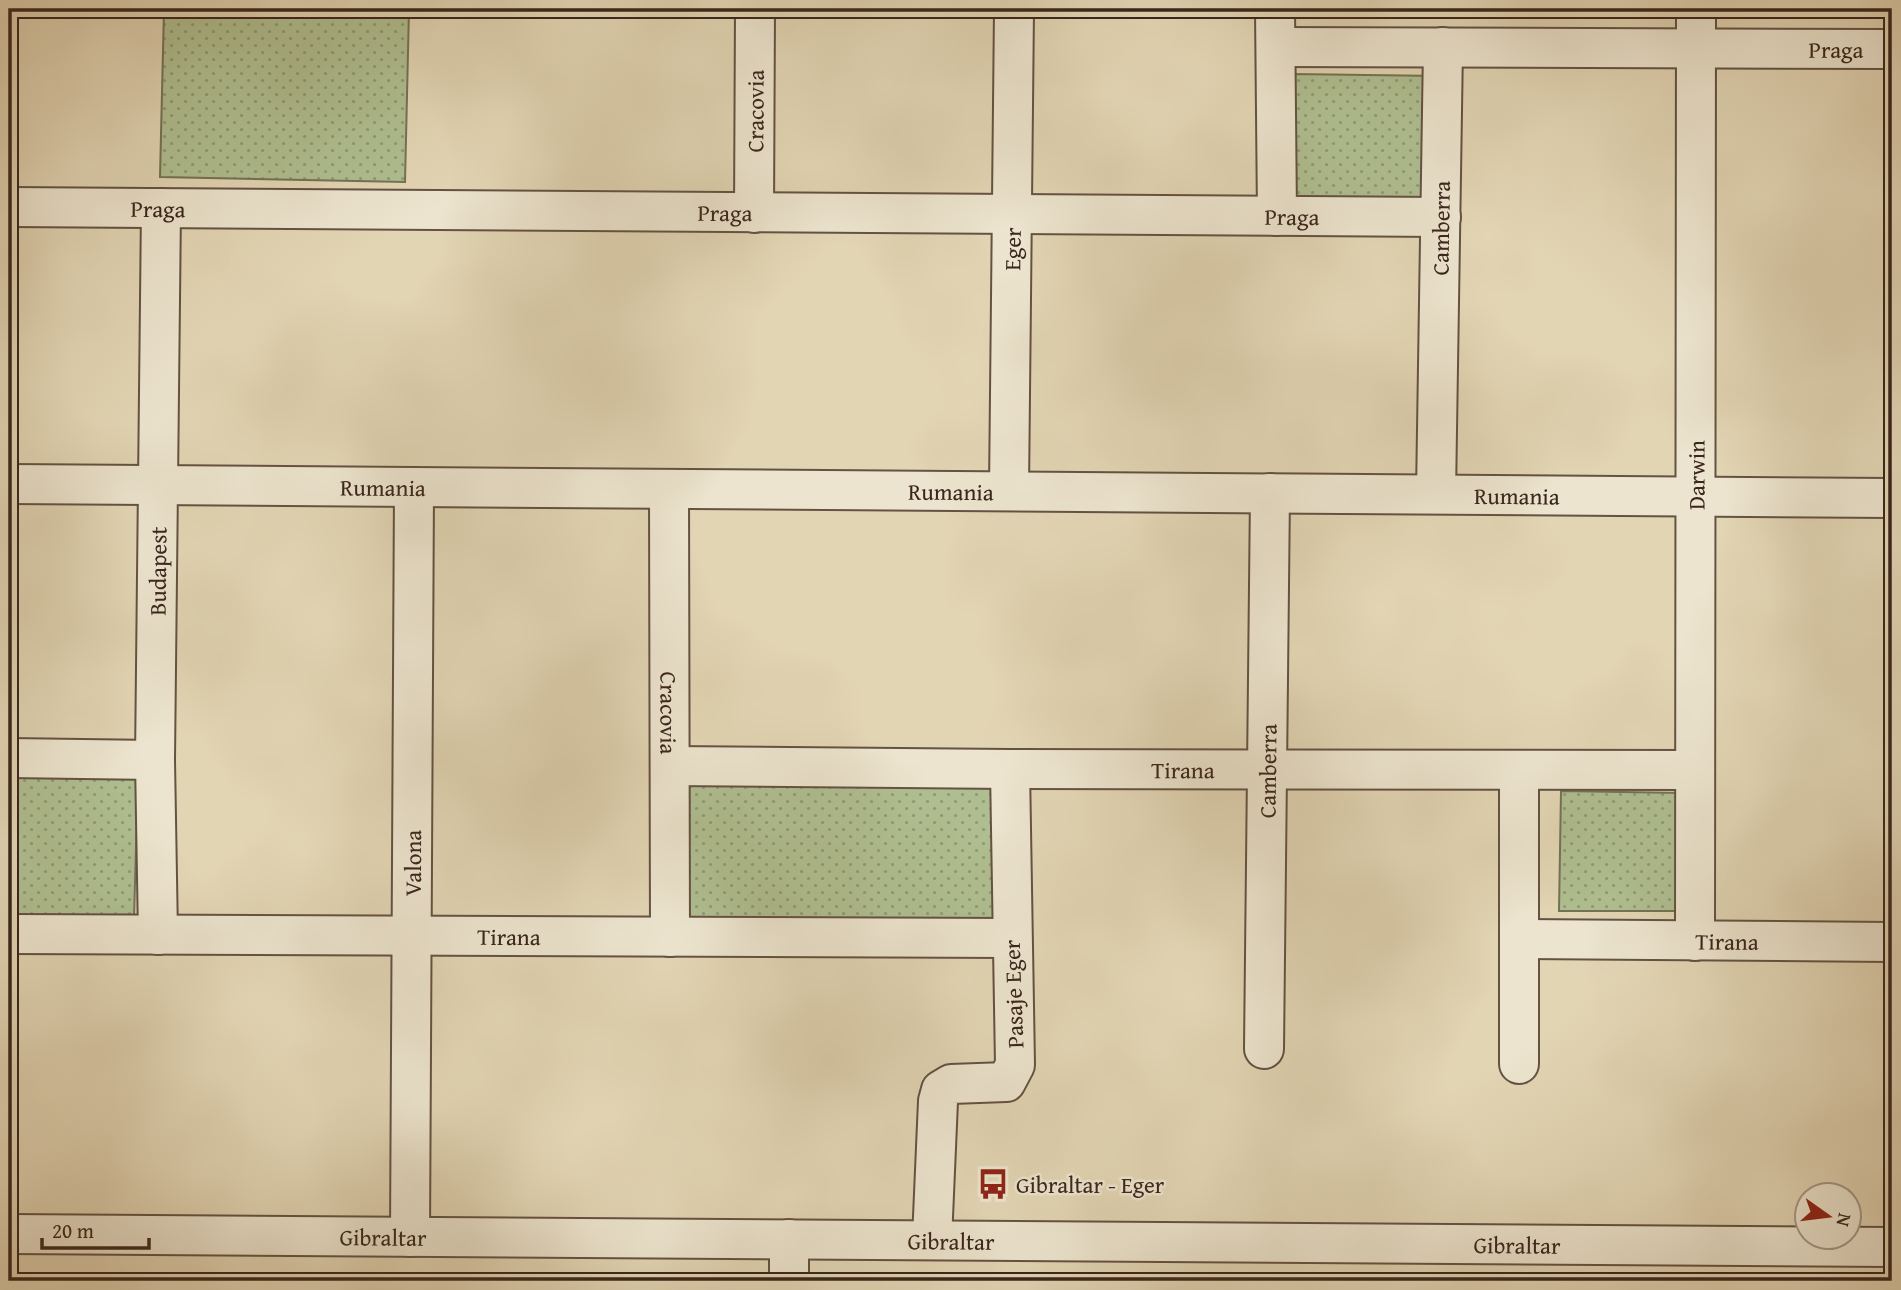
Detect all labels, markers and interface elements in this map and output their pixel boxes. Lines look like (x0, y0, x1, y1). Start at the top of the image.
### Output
street label: Praga (1809, 32, 1864, 65)
street label: Cracovia (738, 69, 771, 153)
street label: Camberra (1423, 180, 1457, 276)
street label: Praga (130, 191, 186, 225)
street label: Praga (697, 195, 753, 229)
street label: Praga (1264, 199, 1320, 233)
street label: Eger (995, 227, 1028, 271)
street label: Darwin (1679, 440, 1712, 510)
street label: Rumania (340, 470, 426, 504)
street label: Rumania (908, 474, 994, 508)
street label: Rumania (1474, 478, 1560, 512)
street label: Budapest (140, 526, 174, 616)
street label: Cracovia (653, 671, 686, 755)
street label: Camberra (1250, 723, 1284, 818)
street label: Tirana (1151, 753, 1215, 786)
street label: Valona (395, 829, 429, 896)
street label: Tirana (477, 919, 541, 953)
street label: Tirana (1695, 924, 1759, 957)
street label: Pasaje Eger (995, 939, 1031, 1049)
bus stop icon: Gibraltar - Eger (976, 1167, 1010, 1201)
place label: Gibraltar - Eger (1016, 1168, 1165, 1201)
north arrow (1792, 1182, 1862, 1252)
scale bar (42, 1206, 149, 1250)
text: N (1829, 1211, 1860, 1230)
text: 20 m (52, 1215, 94, 1246)
street label: Gibraltar (339, 1220, 427, 1253)
street label: Gibraltar (907, 1224, 995, 1257)
street label: Gibraltar (1473, 1228, 1561, 1261)

